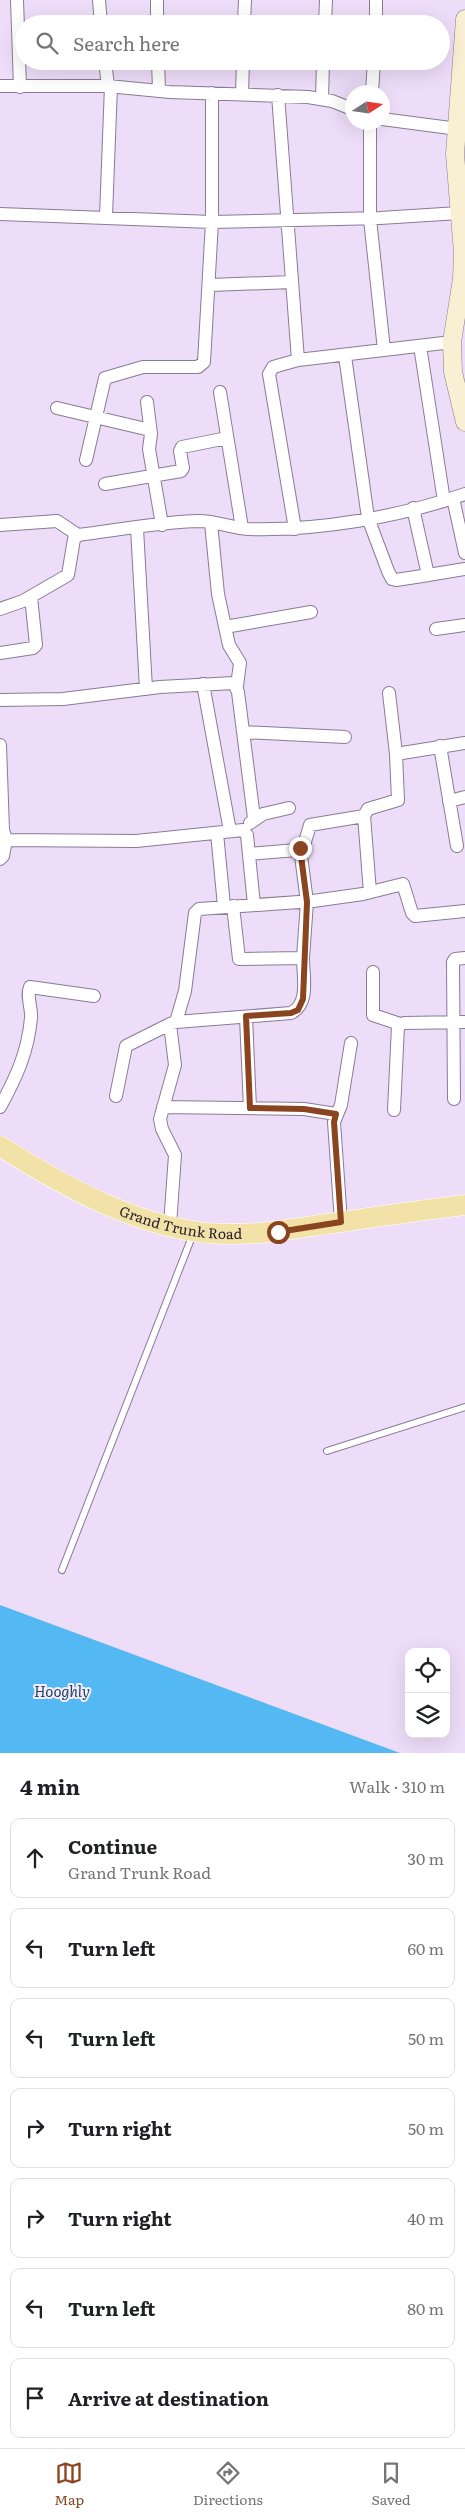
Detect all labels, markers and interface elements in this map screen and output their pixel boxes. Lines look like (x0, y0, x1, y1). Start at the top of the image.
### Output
search box (15, 15, 450, 70)
icon: search (33, 29, 61, 57)
text: Search here (73, 29, 180, 57)
north arrow (345, 85, 390, 130)
route end (289, 837, 312, 860)
street label: Grand Trunk Road (117, 1200, 243, 1243)
route start (267, 1221, 290, 1244)
map controls (405, 1648, 450, 1738)
button: locate (405, 1648, 450, 1693)
water label: Hooghly (34, 1679, 90, 1702)
button: layers (405, 1693, 450, 1738)
text: 4 min (20, 1770, 80, 1801)
text: Walk · 310 m (349, 1774, 445, 1798)
text: Continue (68, 1832, 157, 1860)
icon: ahead (21, 1844, 49, 1872)
text: 30 m (407, 1846, 444, 1870)
text: Grand Trunk Road (68, 1860, 211, 1884)
icon: left (21, 1934, 49, 1962)
text: Turn left (68, 1934, 155, 1962)
text: 60 m (407, 1936, 444, 1960)
icon: left (21, 2024, 49, 2052)
text: Turn left (68, 2024, 155, 2052)
text: 50 m (408, 2026, 444, 2050)
icon: right (21, 2114, 49, 2142)
text: Turn right (68, 2114, 172, 2142)
text: 50 m (408, 2116, 444, 2140)
icon: right (21, 2204, 49, 2232)
text: Turn right (68, 2204, 172, 2232)
text: 40 m (407, 2206, 444, 2230)
icon: left (21, 2294, 49, 2322)
text: Turn left (68, 2294, 155, 2322)
text: 80 m (407, 2296, 444, 2320)
icon: arrive (21, 2384, 49, 2412)
text: Arrive at destination (68, 2384, 269, 2412)
tab: Map (54, 2459, 84, 2509)
tab: Directions (193, 2459, 263, 2509)
tab: Saved (372, 2459, 411, 2509)

